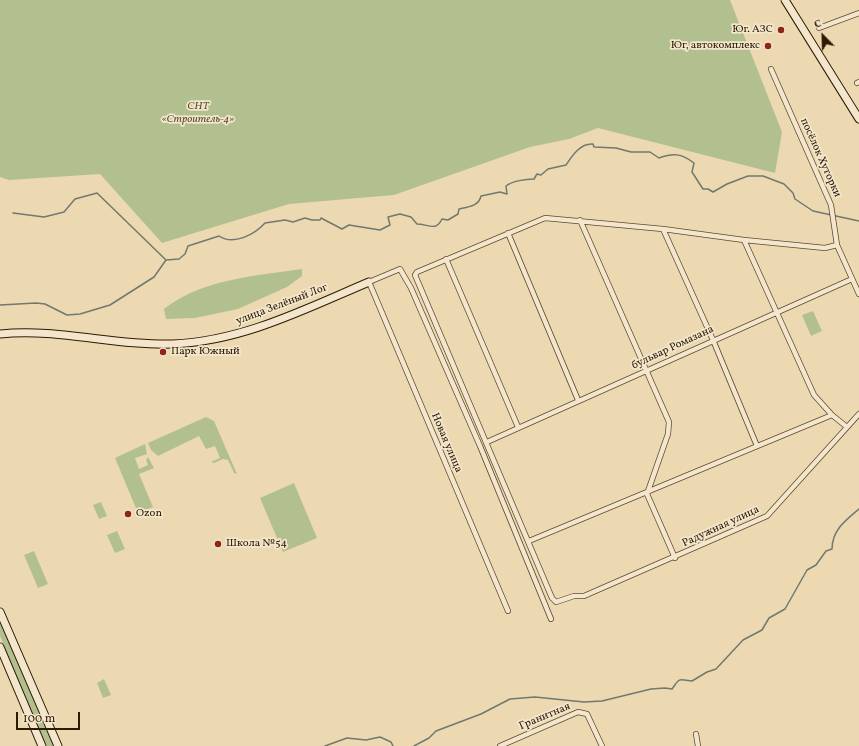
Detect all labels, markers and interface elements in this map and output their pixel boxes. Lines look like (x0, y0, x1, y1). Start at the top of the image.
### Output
north arrow (803, 16, 843, 56)
text: С (812, 16, 824, 33)
place label: Юг. АЗС (732, 23, 773, 37)
marker: Юг. АЗС (776, 25, 786, 35)
place label: Юг, автокомплекс (671, 39, 760, 53)
marker: Юг, автокомплекс (763, 41, 773, 51)
park label: СНТ «Строитель-4» (162, 100, 234, 126)
street label: посёлок Хуторки (797, 116, 843, 200)
street label: улица Зелёный Лог (234, 281, 330, 329)
street label: бульвар Ромазана (630, 323, 716, 373)
place label: Парк Южный (171, 345, 240, 359)
marker: Парк Южный (158, 347, 168, 357)
street label: Новая улица (427, 411, 465, 475)
street label: Радужная улица (680, 503, 762, 551)
place label: Ozon (136, 507, 162, 521)
marker: Ozon (123, 509, 133, 519)
place label: Школа №54 (226, 537, 287, 551)
marker: Школа №54 (213, 539, 223, 549)
street label: Гранитная (517, 700, 573, 734)
scale bar (18, 704, 82, 730)
text: 100 m (23, 711, 55, 727)

